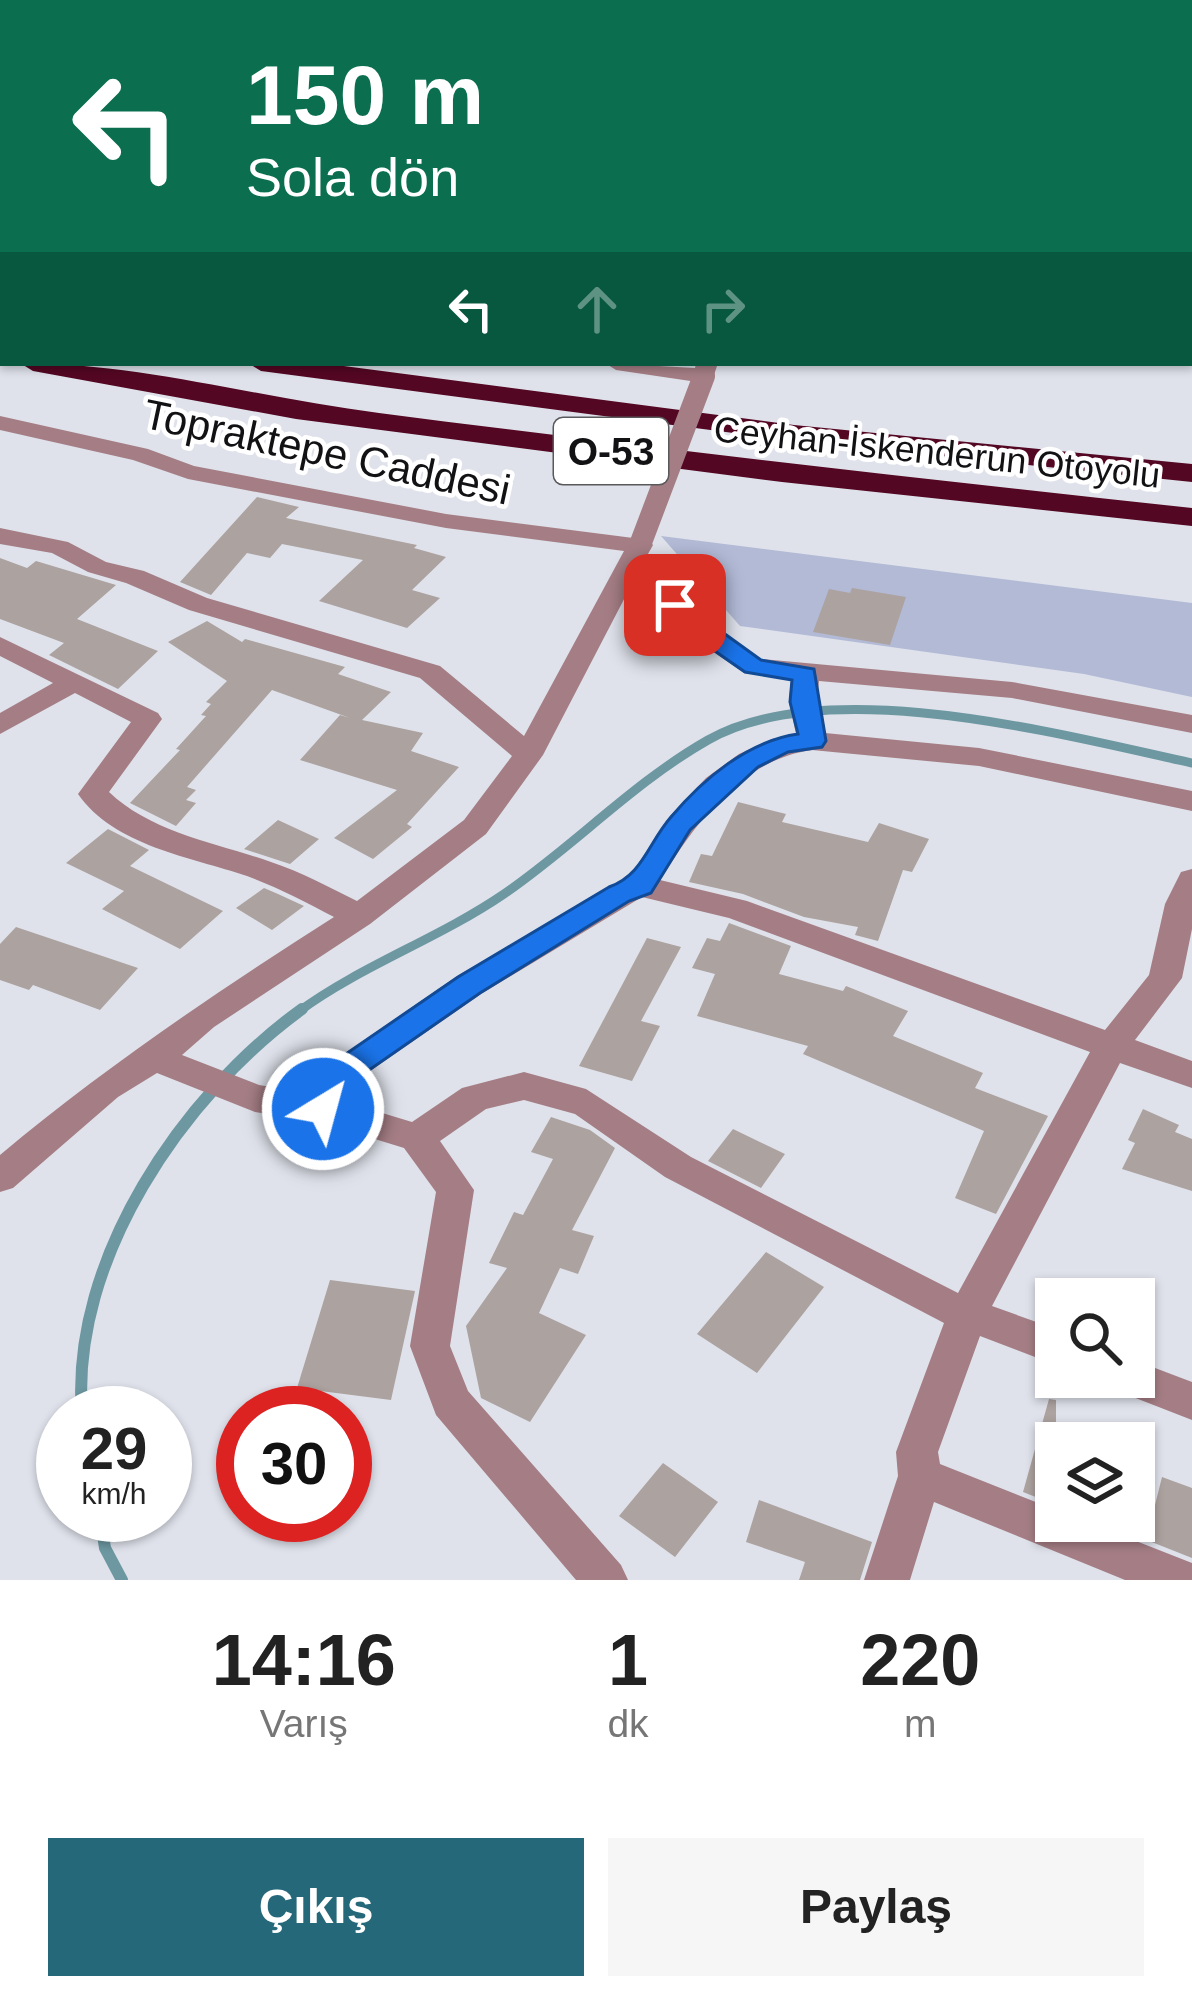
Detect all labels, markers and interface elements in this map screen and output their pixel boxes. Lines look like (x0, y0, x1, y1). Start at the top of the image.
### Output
icon: left (48, 48, 204, 204)
text: 150 m (246, 48, 484, 142)
text: Sola dön (246, 147, 459, 207)
icon: left (438, 276, 504, 342)
icon: ahead (564, 276, 630, 342)
icon: right (690, 276, 756, 342)
street label: Topraktepe Caddesi (139, 390, 515, 514)
street label: Ceyhan-İskenderun Otoyolu (712, 408, 1162, 496)
road number: O-53 (554, 418, 668, 484)
pin (624, 554, 726, 656)
icon: arrive (642, 572, 708, 638)
position arrow (260, 1046, 386, 1172)
map controls (1035, 1278, 1155, 1542)
button: search (1035, 1278, 1155, 1398)
speed limit sign: 30 (216, 1386, 372, 1542)
text: 29 (81, 1415, 147, 1482)
button: layers (1035, 1422, 1155, 1542)
text: km/h (81, 1477, 147, 1510)
text: 14:16 (212, 1620, 396, 1700)
text: 1 (608, 1620, 648, 1700)
text: 220 (860, 1620, 980, 1700)
text: Varış (260, 1702, 348, 1745)
text: dk (607, 1702, 649, 1745)
text: m (904, 1702, 937, 1745)
button: Çıkış (48, 1838, 584, 1976)
button: Paylaş (608, 1838, 1144, 1976)

